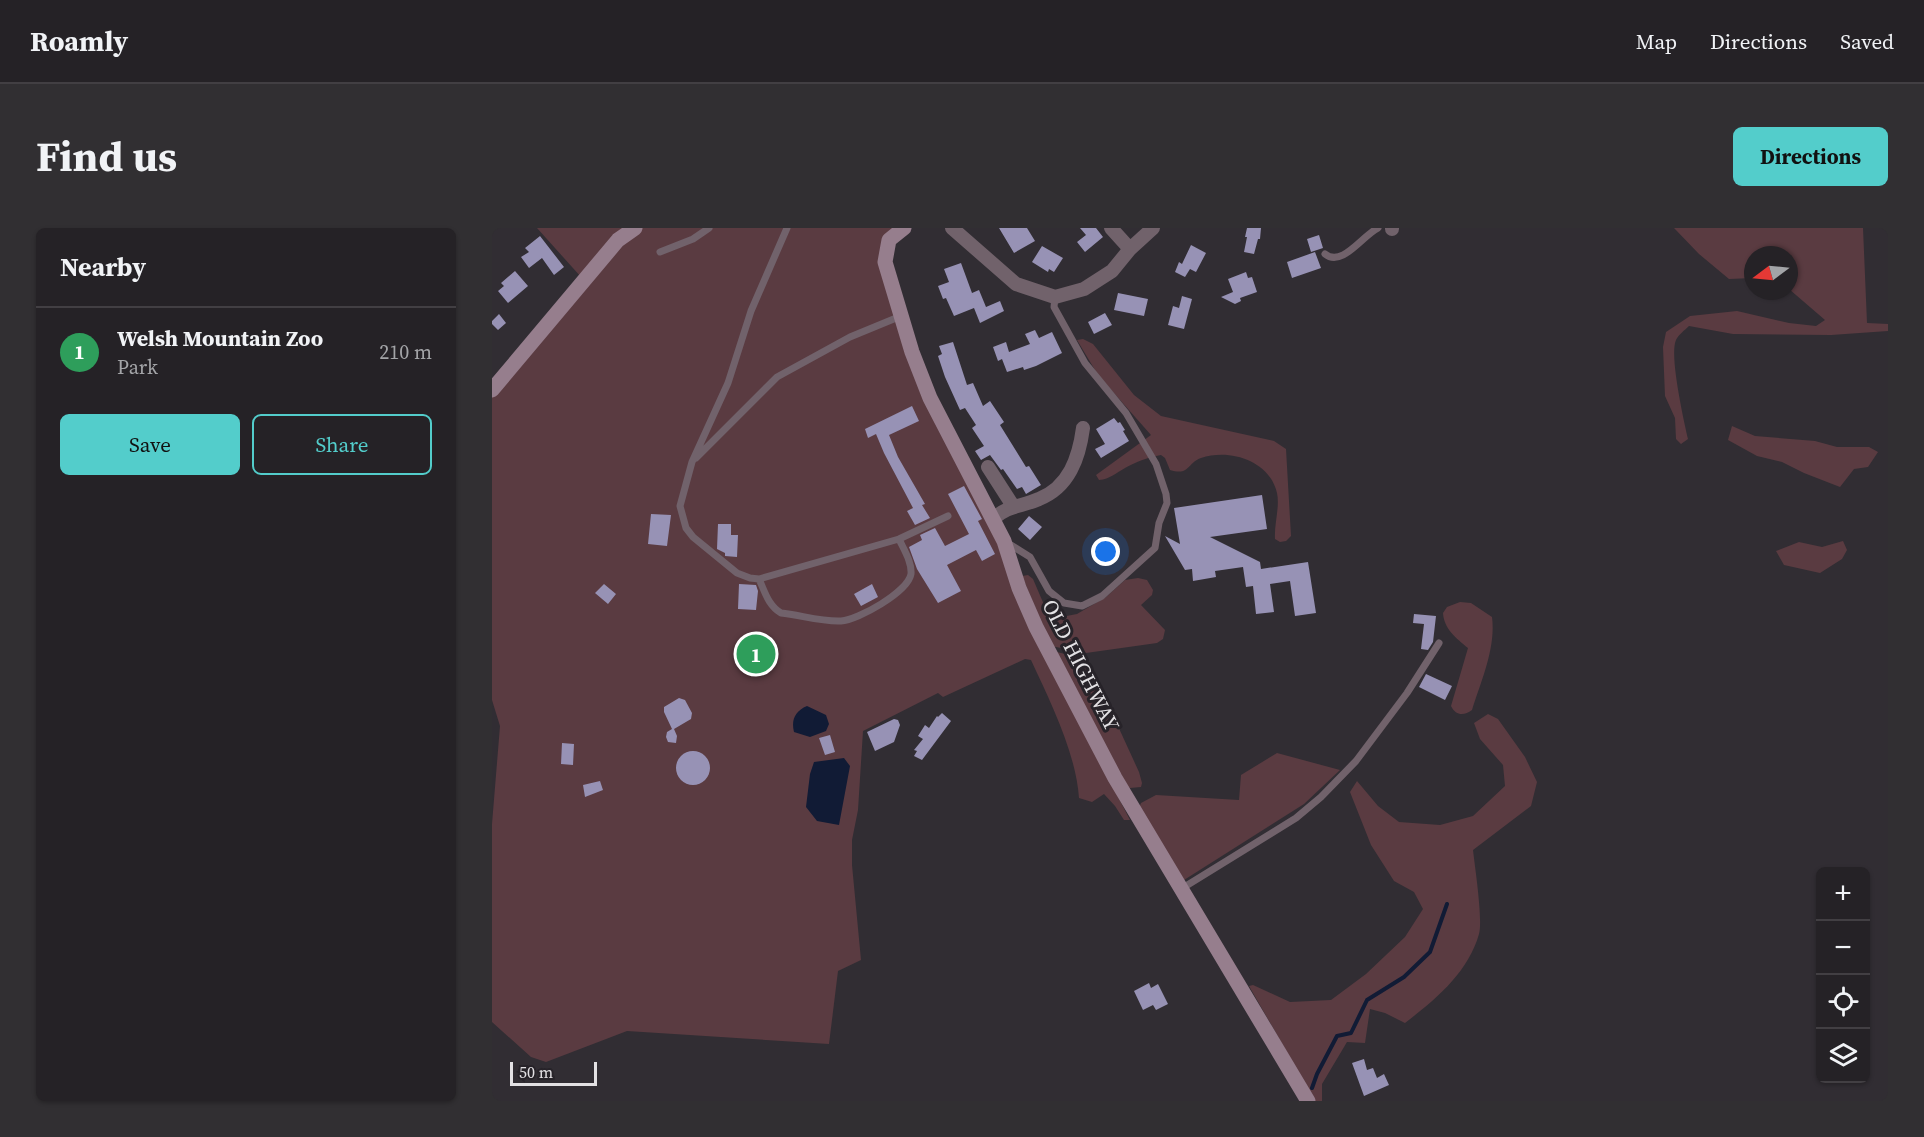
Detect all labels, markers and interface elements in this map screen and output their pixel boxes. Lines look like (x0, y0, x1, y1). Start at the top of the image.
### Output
text: Roamly (30, 22, 128, 60)
text: Map (1636, 27, 1677, 56)
text: Directions (1710, 27, 1807, 56)
text: Saved (1840, 27, 1894, 56)
text: Find us (36, 127, 177, 185)
button: Directions (1733, 127, 1888, 186)
north arrow (1744, 246, 1798, 300)
text: Nearby (60, 249, 146, 285)
text: Welsh Mountain Zoo (117, 323, 323, 353)
text: 1 (74, 338, 85, 366)
text: 210 m (379, 338, 432, 366)
text: Park (117, 353, 158, 381)
button: Save (60, 414, 240, 475)
button: Share (252, 414, 432, 475)
your location (1091, 537, 1120, 566)
street label: OLD HIGHWAY (1035, 594, 1127, 736)
pin: 1 (736, 632, 776, 676)
map controls (1816, 867, 1870, 1083)
button: + (1816, 867, 1870, 921)
button: − (1816, 921, 1870, 975)
button: locate (1816, 975, 1870, 1029)
button: layers (1816, 1029, 1870, 1083)
scale bar (510, 1059, 597, 1086)
text: 50 m (519, 1061, 553, 1083)

